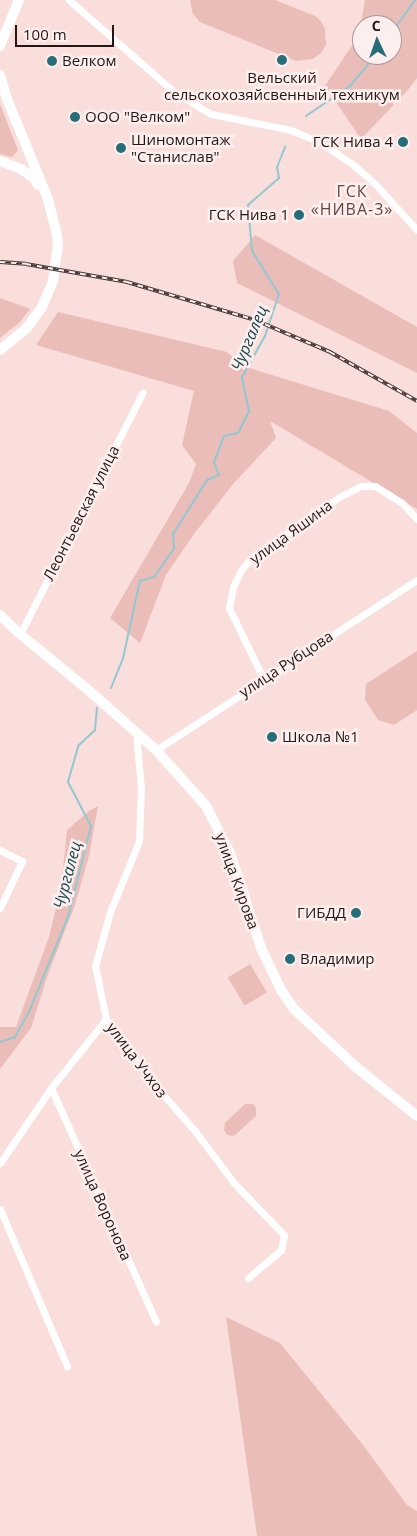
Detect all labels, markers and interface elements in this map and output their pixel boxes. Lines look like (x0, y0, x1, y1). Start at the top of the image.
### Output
scale bar (18, 15, 116, 47)
north arrow (352, 15, 402, 65)
text: С (371, 16, 381, 35)
text: 100 m (23, 24, 67, 44)
place label: Велком (62, 52, 116, 70)
marker: Вельский сельскохозяйсвенный техникум (276, 54, 288, 66)
marker: Велком (46, 55, 58, 67)
place label: Вельский сельскохозяйсвенный техникум (164, 68, 400, 103)
place label: ООО "Велком" (85, 108, 190, 126)
marker: ООО "Велком" (69, 111, 81, 123)
place label: Шиномонтаж "Станислав" (131, 130, 230, 165)
place label: ГСК Нива 4 (313, 133, 393, 151)
marker: ГСК Нива 4 (397, 136, 409, 148)
marker: Шиномонтаж "Станислав" (115, 142, 127, 154)
district label: ГСК «НИВА-3» (310, 181, 394, 219)
place label: ГСК Нива 1 (209, 206, 289, 224)
marker: ГСК Нива 1 (293, 209, 305, 221)
water label: Чургалец (227, 302, 271, 374)
street label: Леонтьевская улица (39, 442, 123, 584)
street label: улица Яшина (246, 496, 336, 568)
street label: улица Рубцова (236, 627, 336, 701)
place label: Школа №1 (282, 728, 359, 746)
marker: Школа №1 (266, 731, 278, 743)
street label: улица Кирова (211, 830, 263, 932)
water label: Чургалец (49, 839, 85, 911)
place label: ГИБДД (297, 904, 346, 922)
marker: ГИБДД (350, 907, 362, 919)
place label: Владимир (300, 950, 374, 968)
marker: Владимир (284, 953, 296, 965)
street label: улица Учхоз (103, 1019, 171, 1101)
street label: улица Воронова (70, 1147, 136, 1263)

